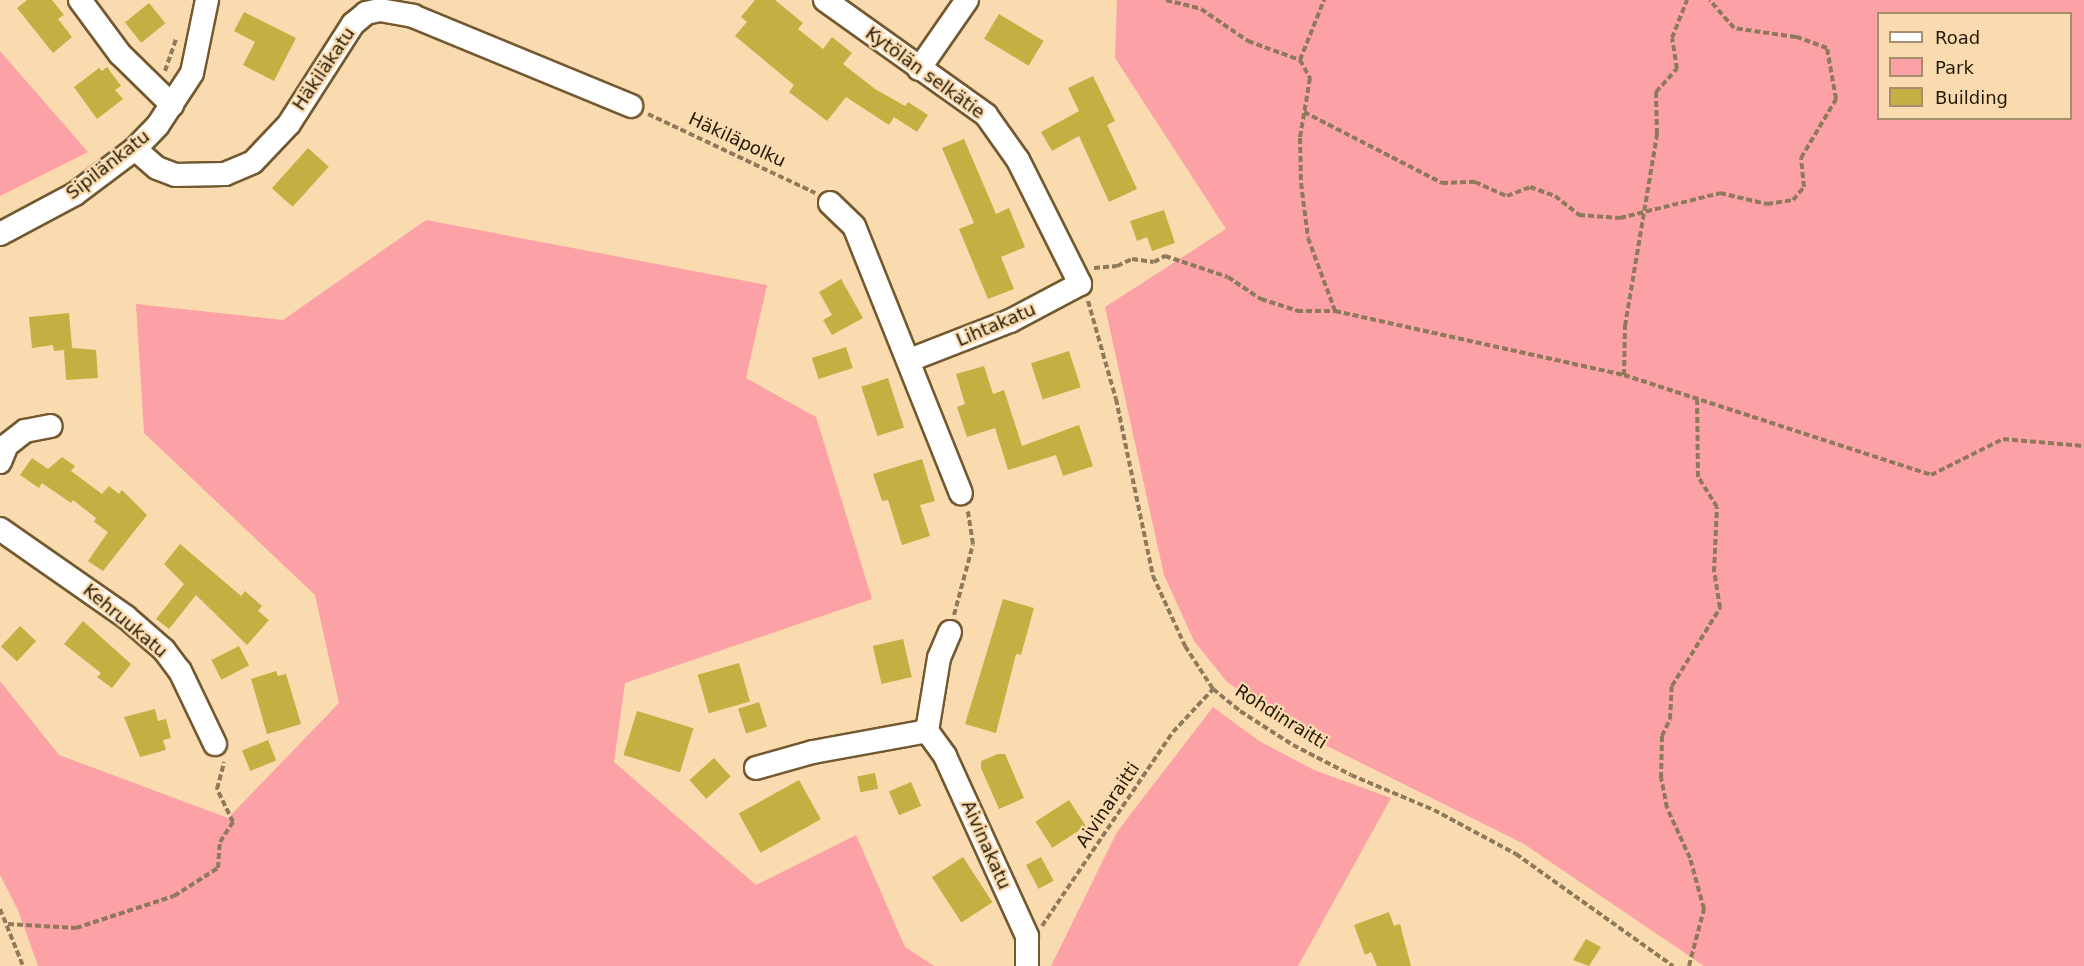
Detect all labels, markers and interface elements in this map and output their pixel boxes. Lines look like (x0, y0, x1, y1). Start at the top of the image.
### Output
legend (1877, 12, 2072, 120)
street label: Häkiläkatu (288, 23, 360, 115)
street label: Kytölän selkätie (861, 23, 989, 123)
text: Road (1935, 27, 1980, 48)
text: Park (1935, 57, 1974, 78)
text: Building (1935, 87, 2008, 108)
street label: Häkiläpolku (685, 108, 789, 172)
street label: Sipilänkatu (62, 126, 154, 204)
street label: Lihtakatu (953, 299, 1039, 351)
street label: Kehruukatu (79, 580, 171, 662)
street label: Rohdinraitti (1231, 680, 1331, 754)
street label: Aivinaraitti (1072, 758, 1144, 852)
street label: Aivinakatu (957, 797, 1015, 893)

